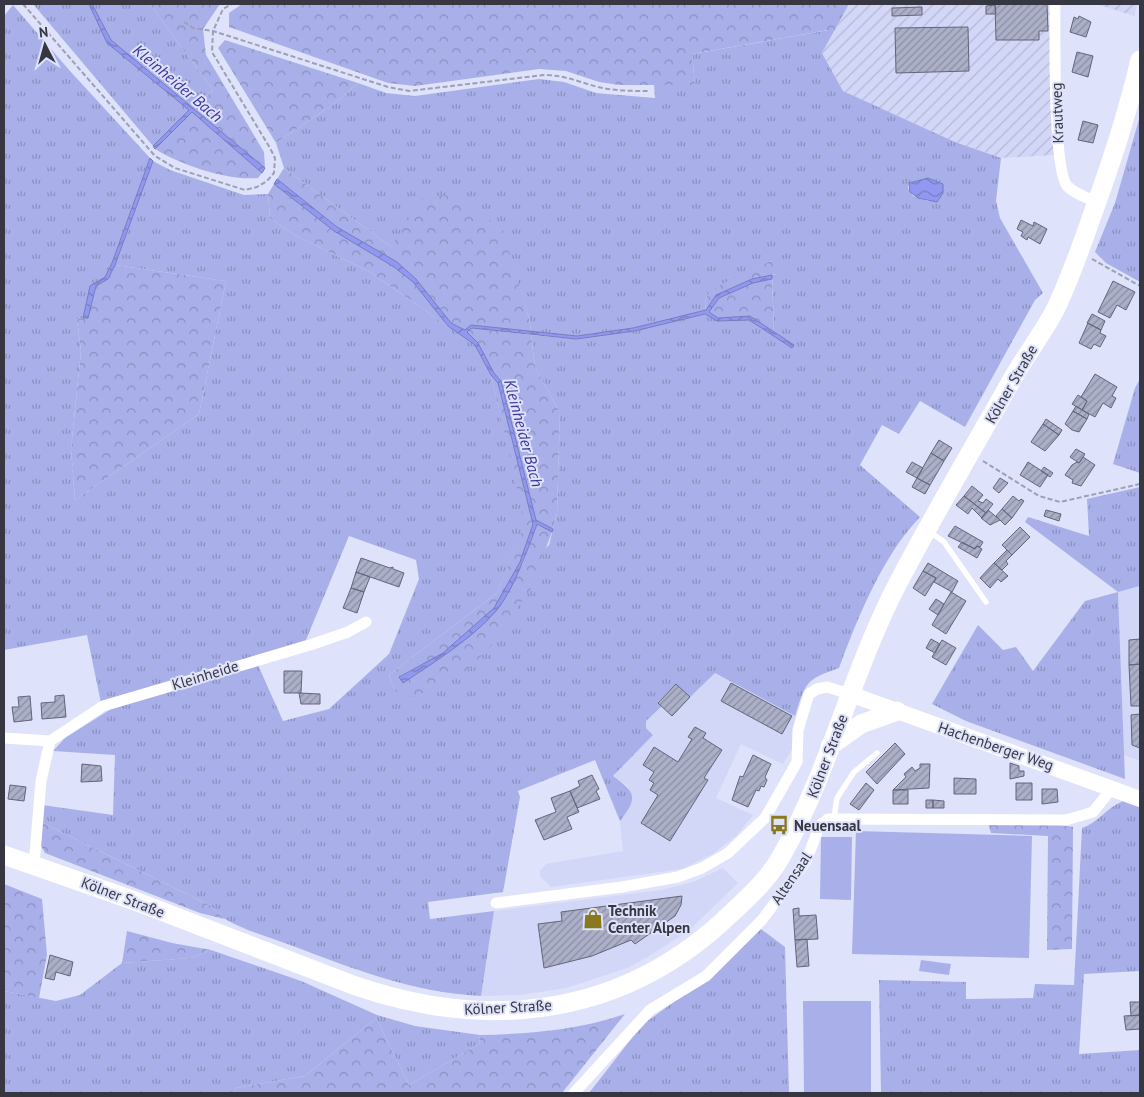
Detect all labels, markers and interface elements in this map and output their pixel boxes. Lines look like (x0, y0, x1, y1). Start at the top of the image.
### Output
north arrow (20, 20, 70, 70)
text: N (38, 23, 49, 42)
water label: Kleinheider Bach (129, 40, 227, 126)
street label: Krautweg (1046, 82, 1068, 144)
street label: Kölner Straße (981, 341, 1041, 427)
water label: Kleinheider Bach (500, 377, 548, 489)
street label: Kleinheide (169, 656, 241, 694)
street label: Kölner Straße (802, 712, 852, 800)
street label: Hachenberger Weg (936, 717, 1056, 775)
bus stop icon: Neuensaal (768, 814, 790, 836)
place label: Neuensaal (794, 816, 862, 835)
street label: Altensaal (766, 848, 816, 908)
street label: Kölner Straße (79, 872, 167, 922)
place label: Technik Center Alpen (608, 901, 690, 937)
shop icon: Technik Center Alpen (582, 908, 604, 930)
street label: Kölner Straße (464, 995, 552, 1019)

